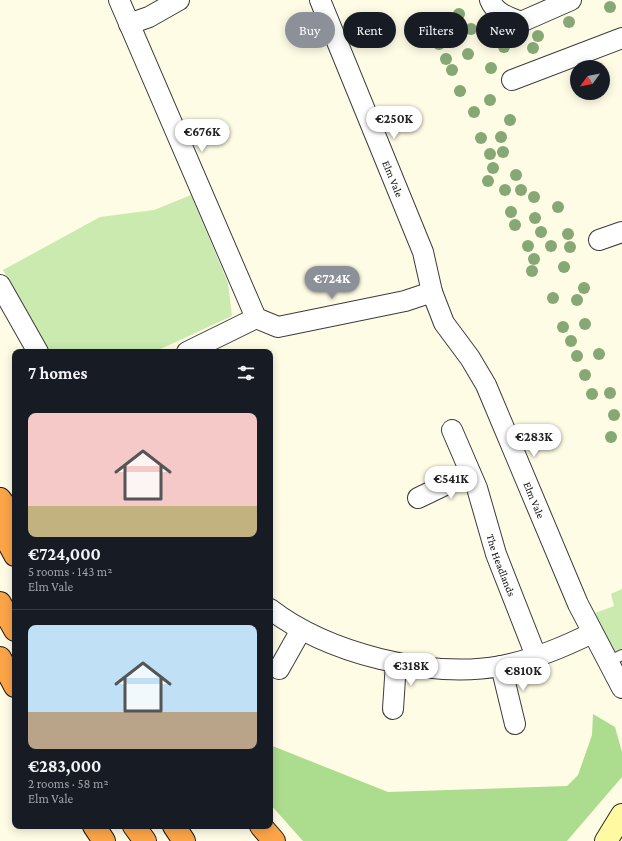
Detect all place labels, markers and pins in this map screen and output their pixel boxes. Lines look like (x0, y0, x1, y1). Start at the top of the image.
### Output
pin: €250K (366, 106, 422, 140)
pin: €676K (174, 119, 230, 153)
pin: €724K (304, 266, 360, 300)
pin: €283K (506, 424, 562, 458)
pin: €541K (423, 466, 479, 500)
pin: €318K (383, 653, 439, 687)
pin: €810K (495, 658, 551, 692)

